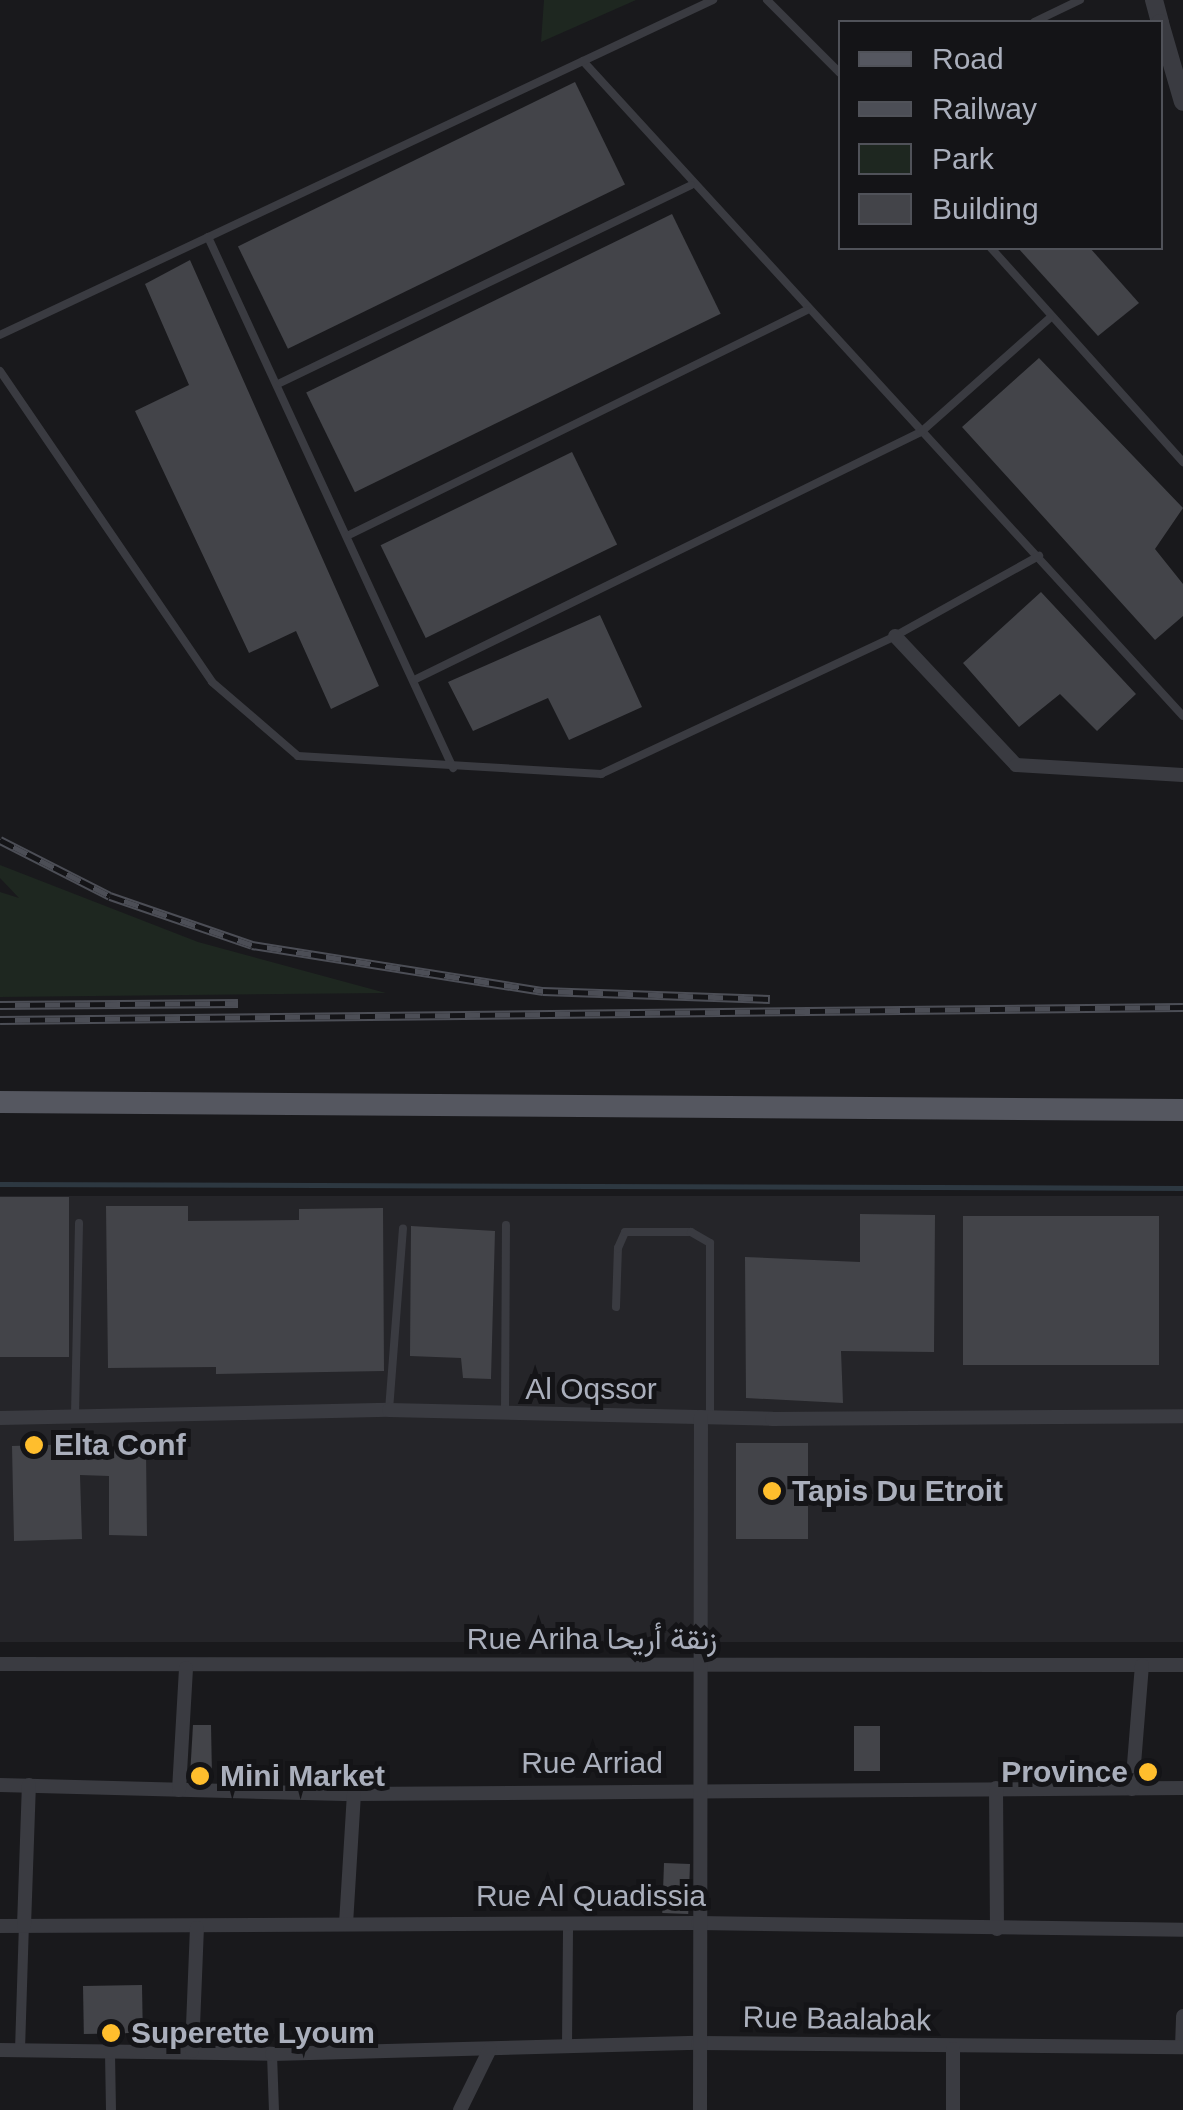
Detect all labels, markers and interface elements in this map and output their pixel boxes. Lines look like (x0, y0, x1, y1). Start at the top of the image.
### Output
legend (838, 20, 1163, 250)
text: Road (932, 42, 1004, 75)
text: Railway (932, 92, 1037, 125)
text: Park (932, 142, 994, 175)
text: Building (932, 192, 1039, 225)
street label: Al Oqssor (525, 1371, 657, 1407)
place label: Elta Conf (54, 1427, 186, 1463)
marker: Elta Conf (23, 1434, 45, 1456)
place label: Tapis Du Etroit (792, 1473, 1003, 1509)
marker: Tapis Du Etroit (761, 1480, 783, 1502)
street label: Rue Ariha زنقة أريحا (466, 1621, 718, 1657)
street label: Rue Arriad (520, 1745, 664, 1781)
place label: Province (1001, 1754, 1128, 1790)
place label: Mini Market (220, 1758, 385, 1794)
marker: Province (1137, 1761, 1159, 1783)
marker: Mini Market (189, 1765, 211, 1787)
street label: Rue Al Quadissia (475, 1878, 707, 1914)
street label: Rue Baalabak (742, 1999, 932, 2039)
place label: Superette Lyoum (131, 2015, 375, 2051)
marker: Superette Lyoum (100, 2022, 122, 2044)

